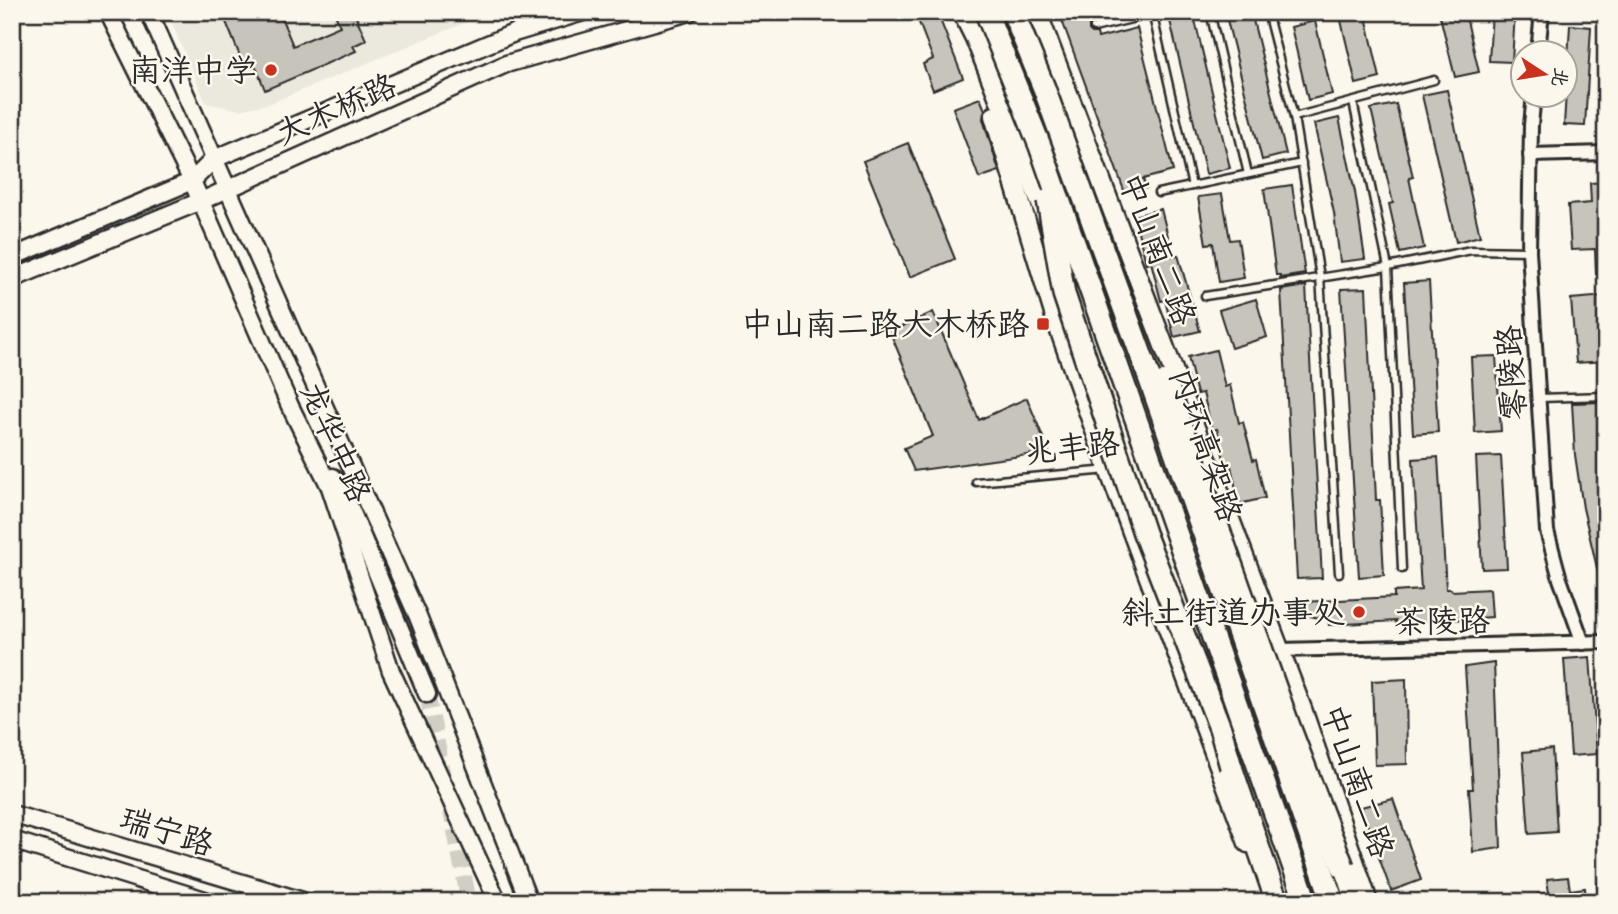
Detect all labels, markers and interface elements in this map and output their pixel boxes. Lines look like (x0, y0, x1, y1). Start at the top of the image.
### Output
north arrow (1510, 38, 1580, 108)
place label: 南洋中学 (129, 50, 257, 97)
marker: 南洋中学 (263, 62, 279, 78)
street label: 大木桥路 (269, 65, 405, 160)
text: 北 (1543, 65, 1573, 89)
street label: 中山南二路 (1104, 167, 1205, 333)
place label: 中山南二路大木桥路 (741, 304, 1029, 351)
marker: 中山南二路大木桥路 (1035, 316, 1051, 332)
street label: 零陵路 (1488, 323, 1541, 422)
street label: 内环高架路 (1154, 363, 1251, 529)
street label: 龙华中路 (285, 375, 380, 511)
street label: 兆丰路 (1022, 422, 1123, 479)
place label: 斜土街道办事处 (1121, 592, 1345, 639)
street label: 茶陵路 (1394, 600, 1490, 649)
marker: 斜土街道办事处 (1351, 604, 1367, 620)
street label: 中山南二路 (1306, 699, 1403, 865)
street label: 瑞宁路 (113, 798, 219, 871)

